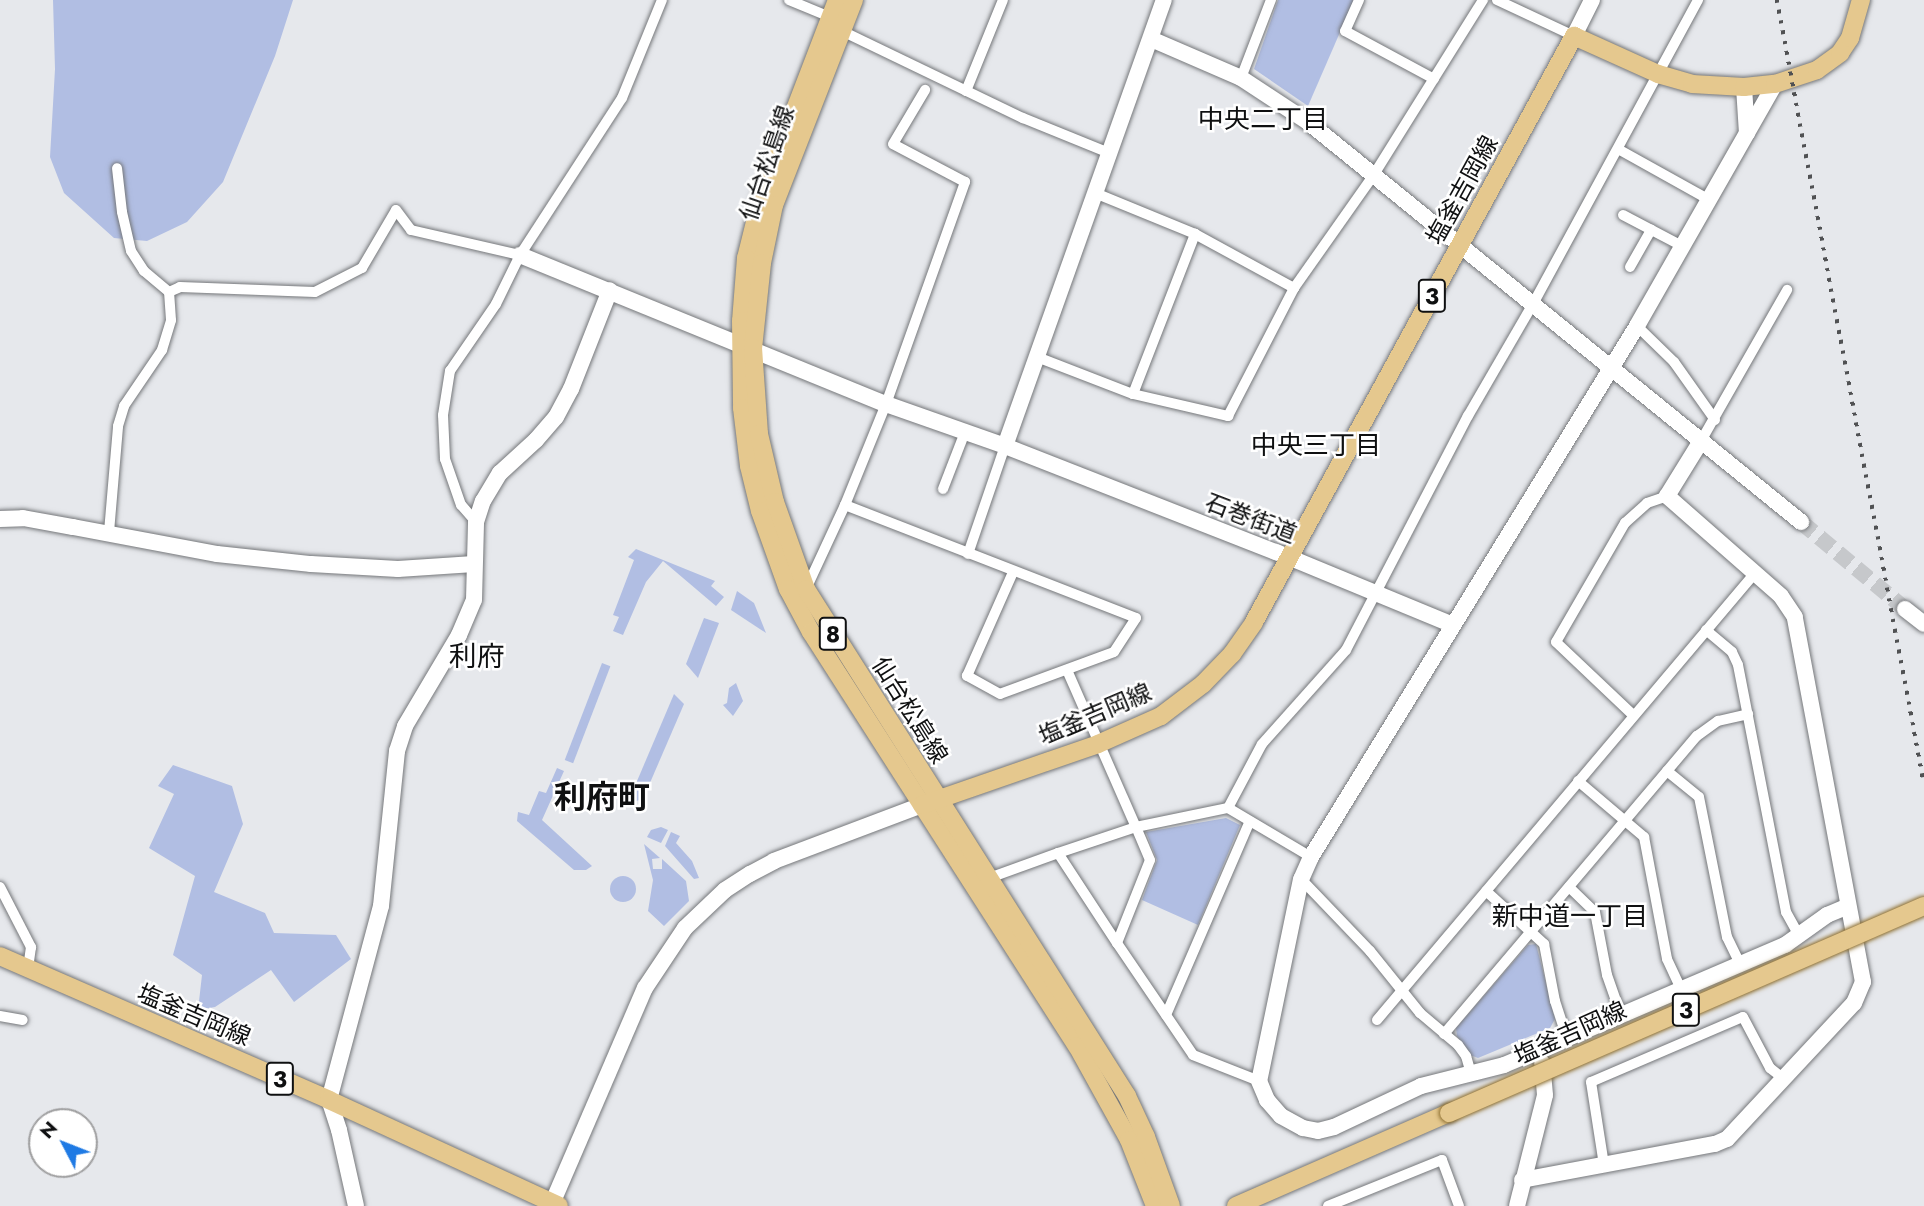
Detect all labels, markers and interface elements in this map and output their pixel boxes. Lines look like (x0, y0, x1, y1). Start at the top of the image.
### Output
street label: 仙台松島線 (734, 102, 800, 224)
district label: 中央二丁目 (1198, 104, 1328, 136)
street label: 塩釜吉岡線 (1420, 131, 1504, 249)
road number: 3 (1416, 276, 1448, 316)
district label: 中央三丁目 (1251, 430, 1381, 462)
street label: 石巻街道 (1201, 487, 1301, 549)
road number: 8 (817, 614, 849, 654)
district label: 利府 (449, 640, 505, 674)
street label: 仙台松島線 (866, 651, 954, 769)
street label: 塩釜吉岡線 (1034, 677, 1156, 751)
district label: 利府町 (554, 778, 650, 816)
district label: 新中道一丁目 (1492, 901, 1648, 933)
street label: 塩釜吉岡線 (133, 978, 255, 1052)
road number: 3 (1670, 990, 1702, 1030)
street label: 塩釜吉岡線 (1509, 995, 1631, 1071)
road number: 3 (264, 1060, 296, 1098)
north arrow (28, 1108, 98, 1178)
text: N (33, 1115, 64, 1145)

